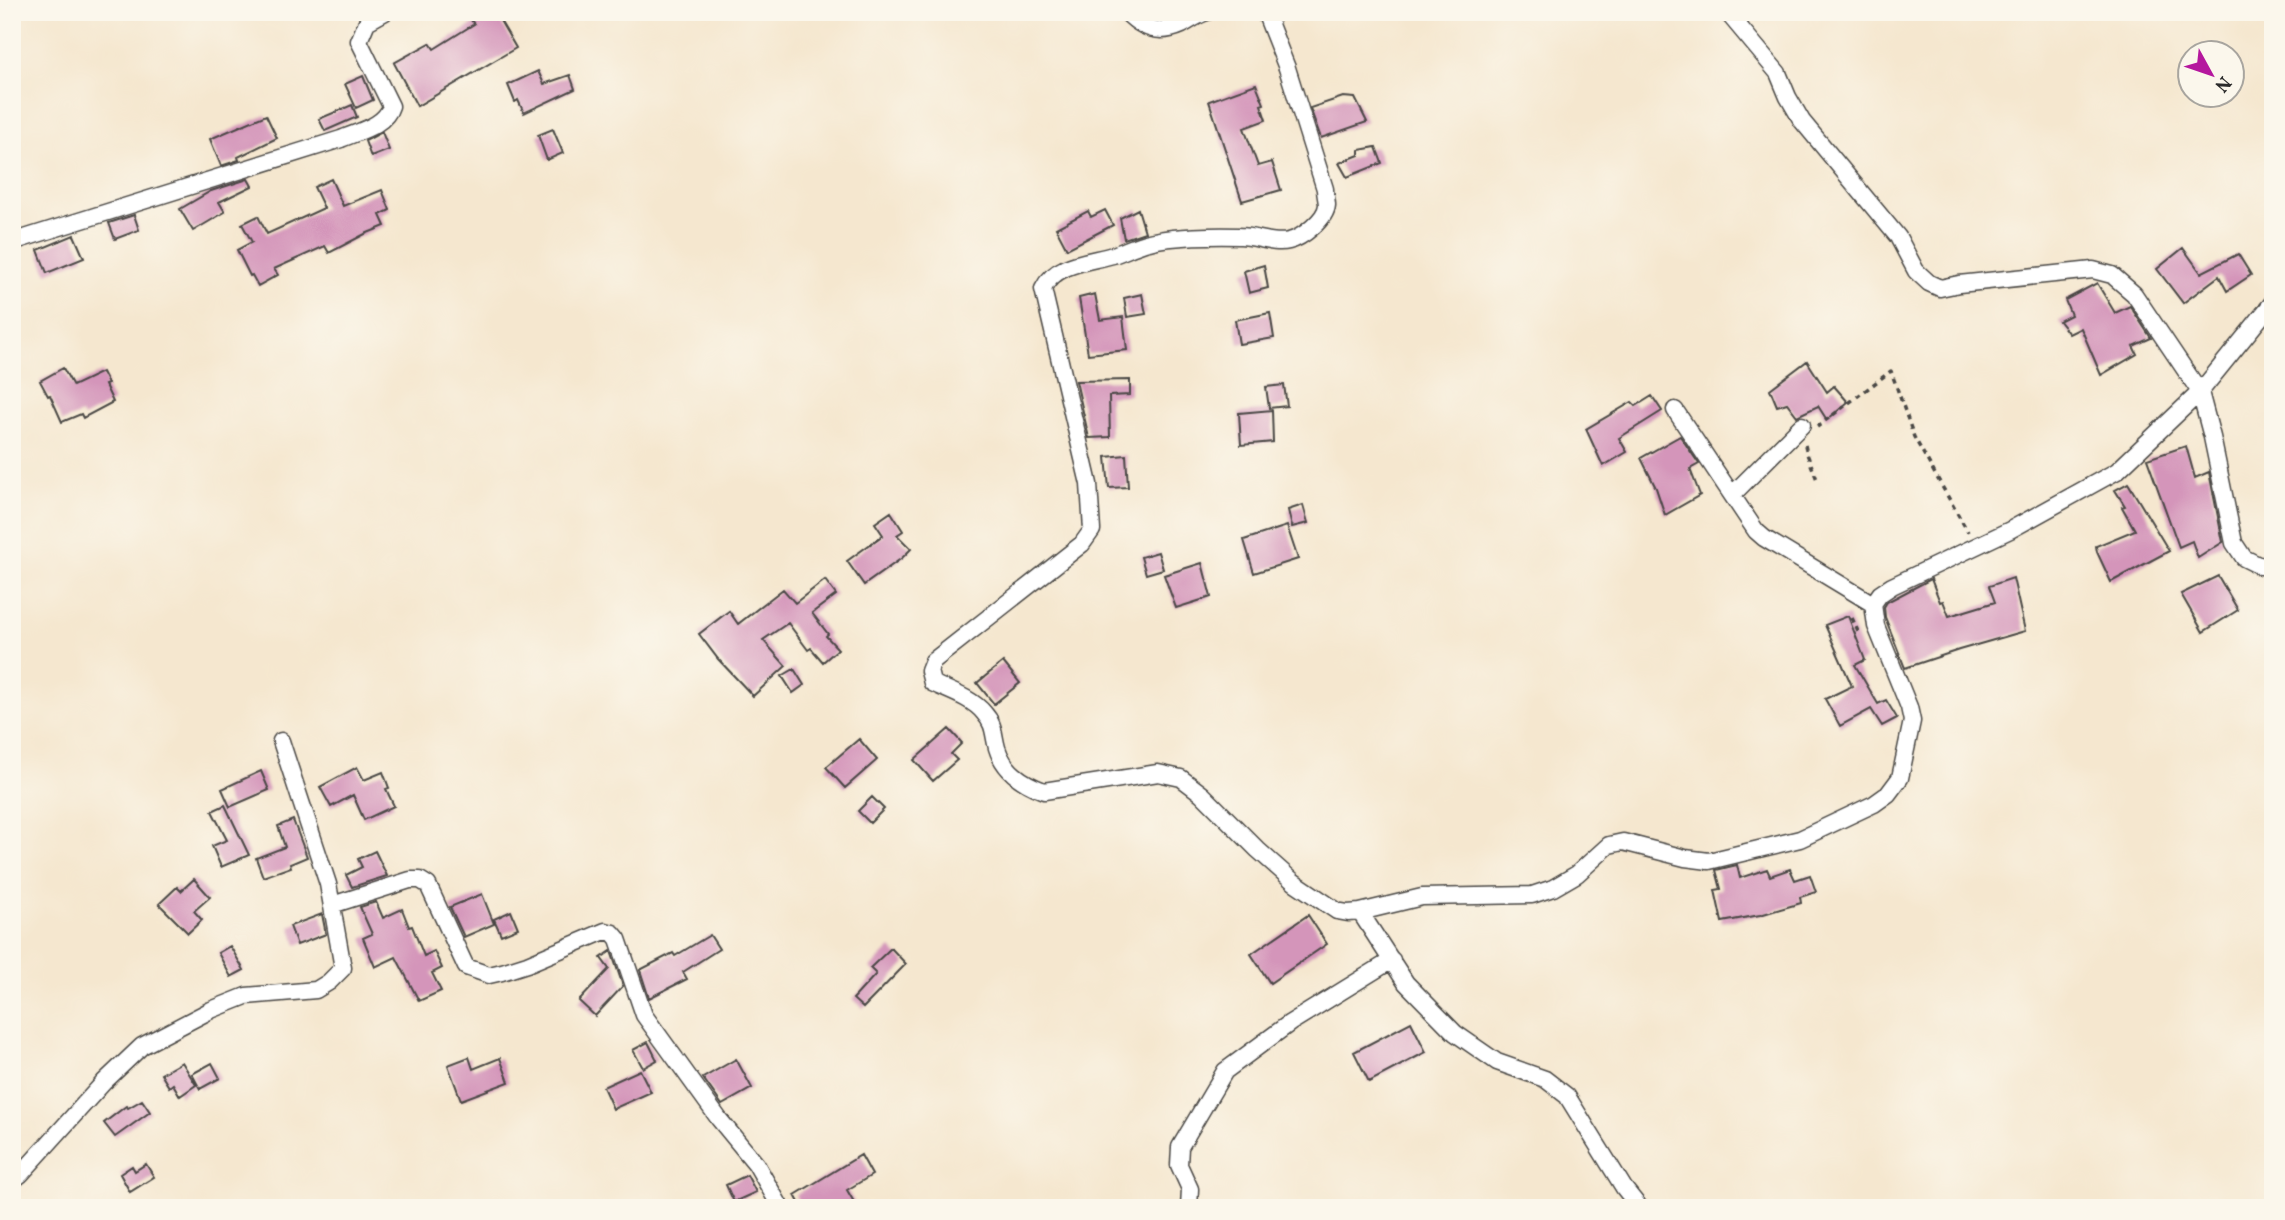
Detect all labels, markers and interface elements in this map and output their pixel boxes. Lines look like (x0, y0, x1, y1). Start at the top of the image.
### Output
north arrow (2176, 38, 2246, 108)
text: N (2208, 70, 2237, 97)

